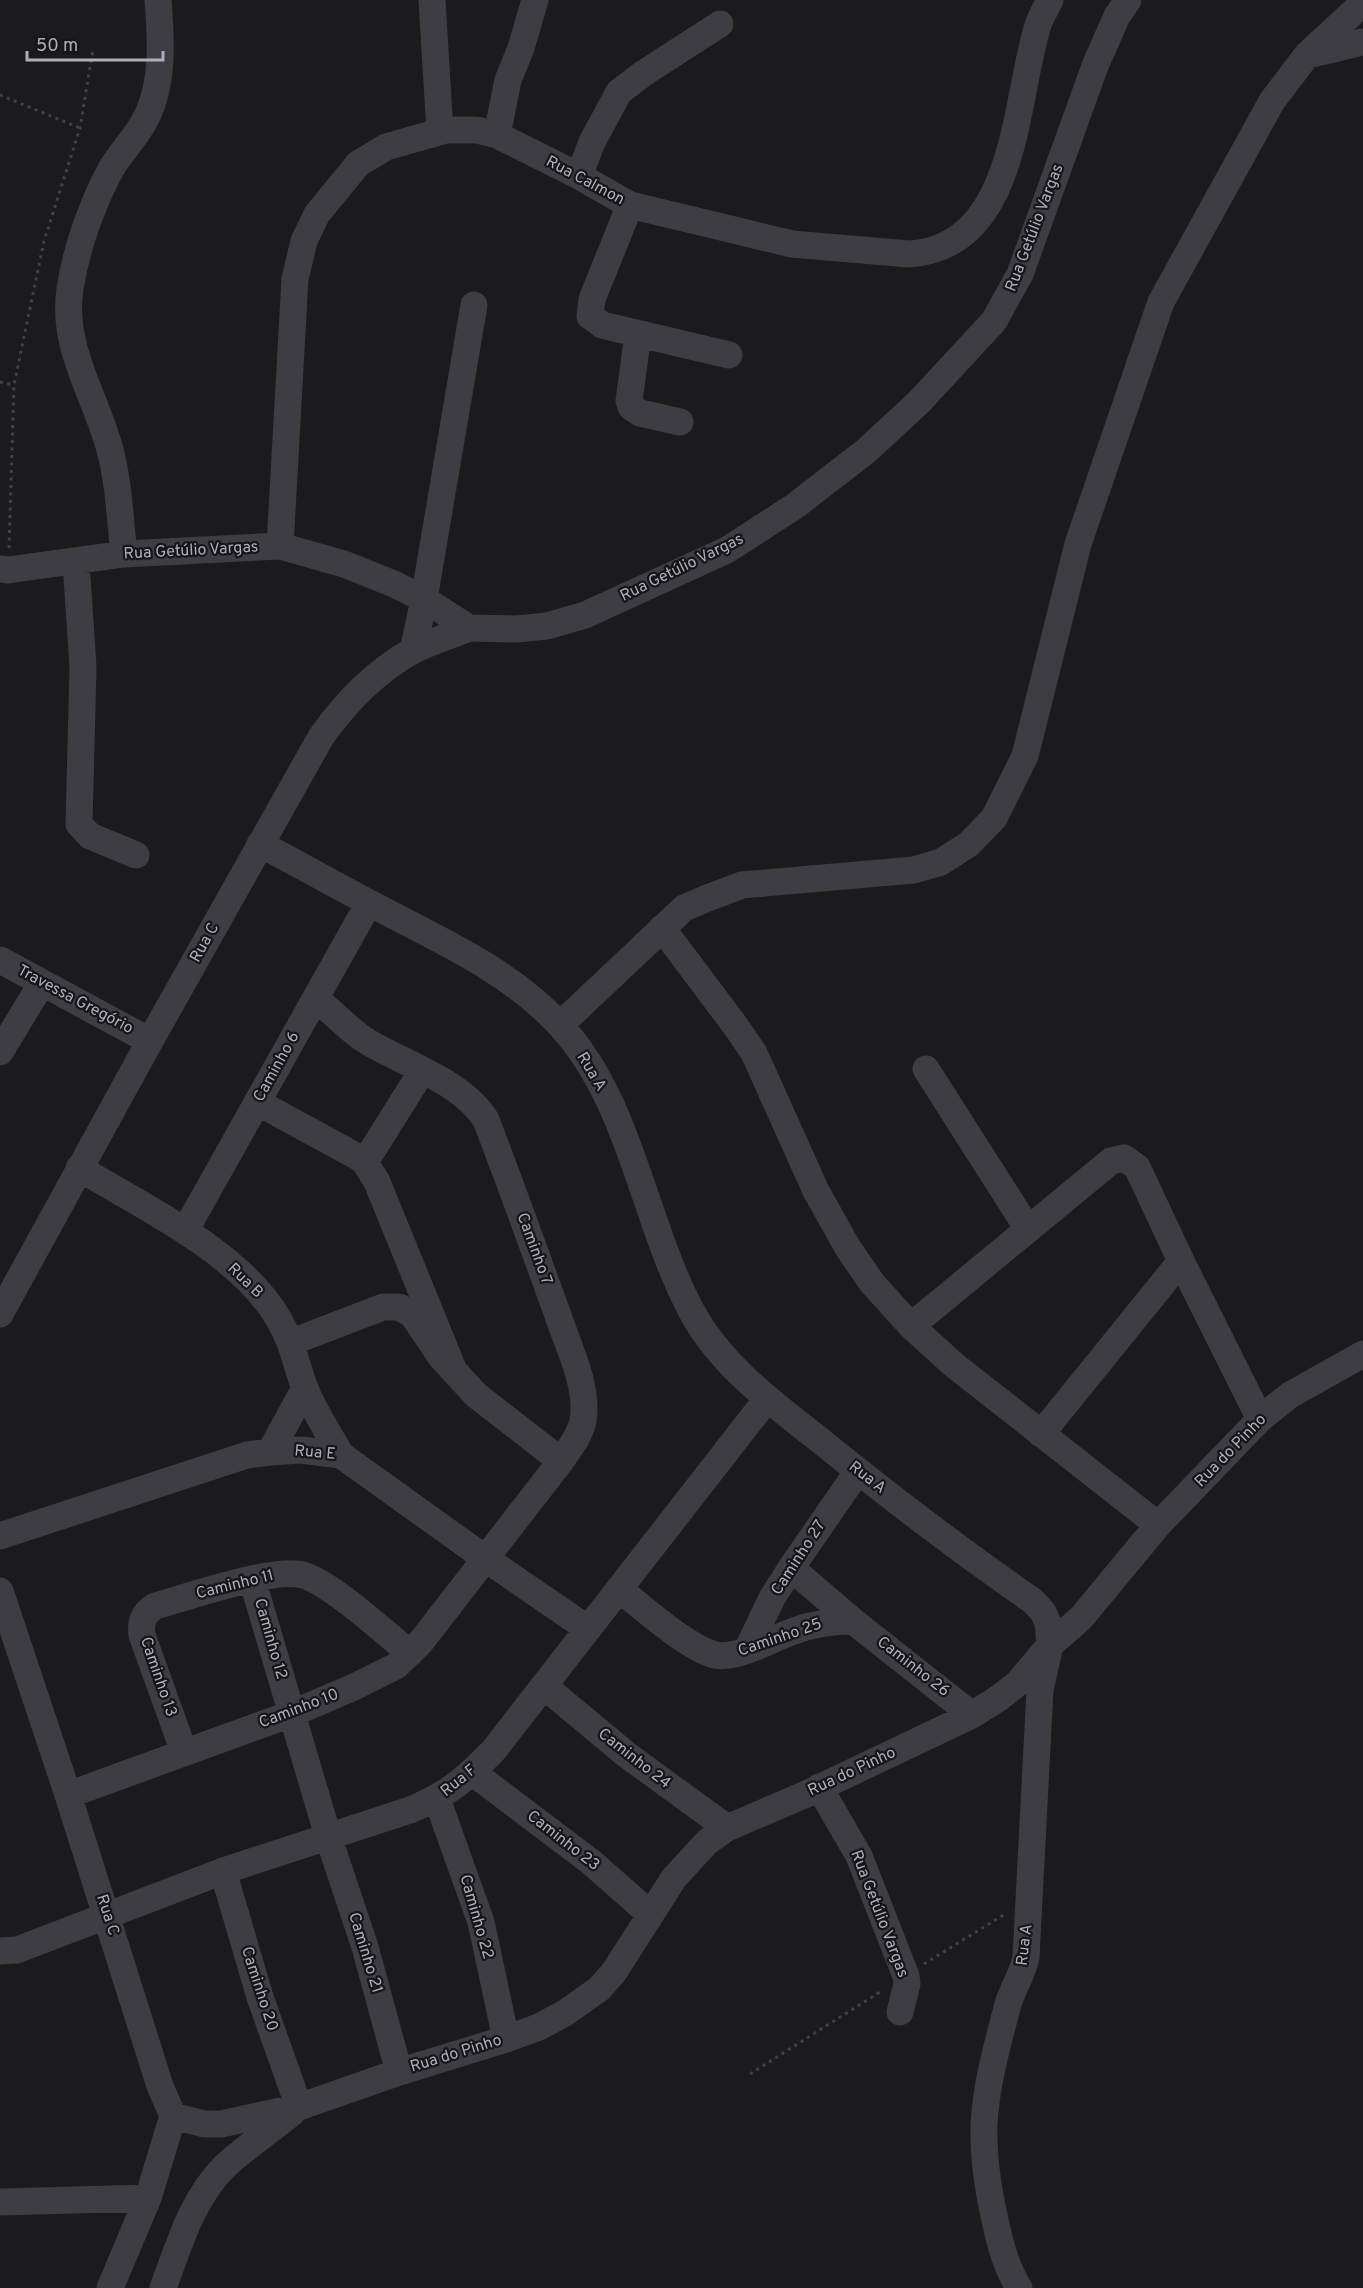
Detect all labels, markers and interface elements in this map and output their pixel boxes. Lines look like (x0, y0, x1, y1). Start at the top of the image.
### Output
scale bar (27, 24, 164, 62)
text: 50 m (36, 35, 78, 58)
street label: Rua Calmon (542, 152, 628, 210)
street label: Rua Getúlio Vargas (1001, 161, 1069, 295)
street label: Rua Getúlio Vargas (617, 529, 747, 607)
street label: Rua Getúlio Vargas (123, 537, 259, 565)
street label: Rua C (186, 920, 224, 966)
street label: Travessa Gregório (14, 961, 136, 1039)
street label: Caminho 6 (250, 1028, 304, 1106)
street label: Rua A (572, 1049, 610, 1095)
street label: Caminho 7 (512, 1210, 556, 1288)
street label: Rua B (223, 1259, 267, 1303)
street label: Rua do Pinho (1191, 1410, 1271, 1492)
street label: Rua E (294, 1441, 336, 1465)
street label: Rua A (844, 1457, 890, 1499)
street label: Caminho 27 (767, 1517, 831, 1599)
street label: Caminho 11 (194, 1566, 276, 1604)
street label: Caminho 12 (249, 1596, 291, 1682)
street label: Caminho 25 (735, 1614, 825, 1662)
street label: Caminho 26 (873, 1632, 953, 1702)
street label: Caminho 13 (135, 1634, 181, 1720)
street label: Caminho 10 (256, 1685, 342, 1733)
street label: Caminho 24 (594, 1724, 675, 1794)
street label: Rua do Pinho (805, 1743, 899, 1801)
street label: Rua F (437, 1760, 481, 1802)
street label: Caminho 23 (523, 1806, 603, 1876)
street label: Rua Getúlio Vargas (845, 1847, 913, 1981)
street label: Caminho 22 (454, 1872, 498, 1962)
street label: Rua C (91, 1892, 123, 1938)
street label: Caminho 21 (343, 1910, 387, 1996)
street label: Rua A (1013, 1923, 1037, 1967)
street label: Caminho 20 (236, 1944, 282, 2034)
street label: Rua do Pinho (408, 2031, 504, 2077)

